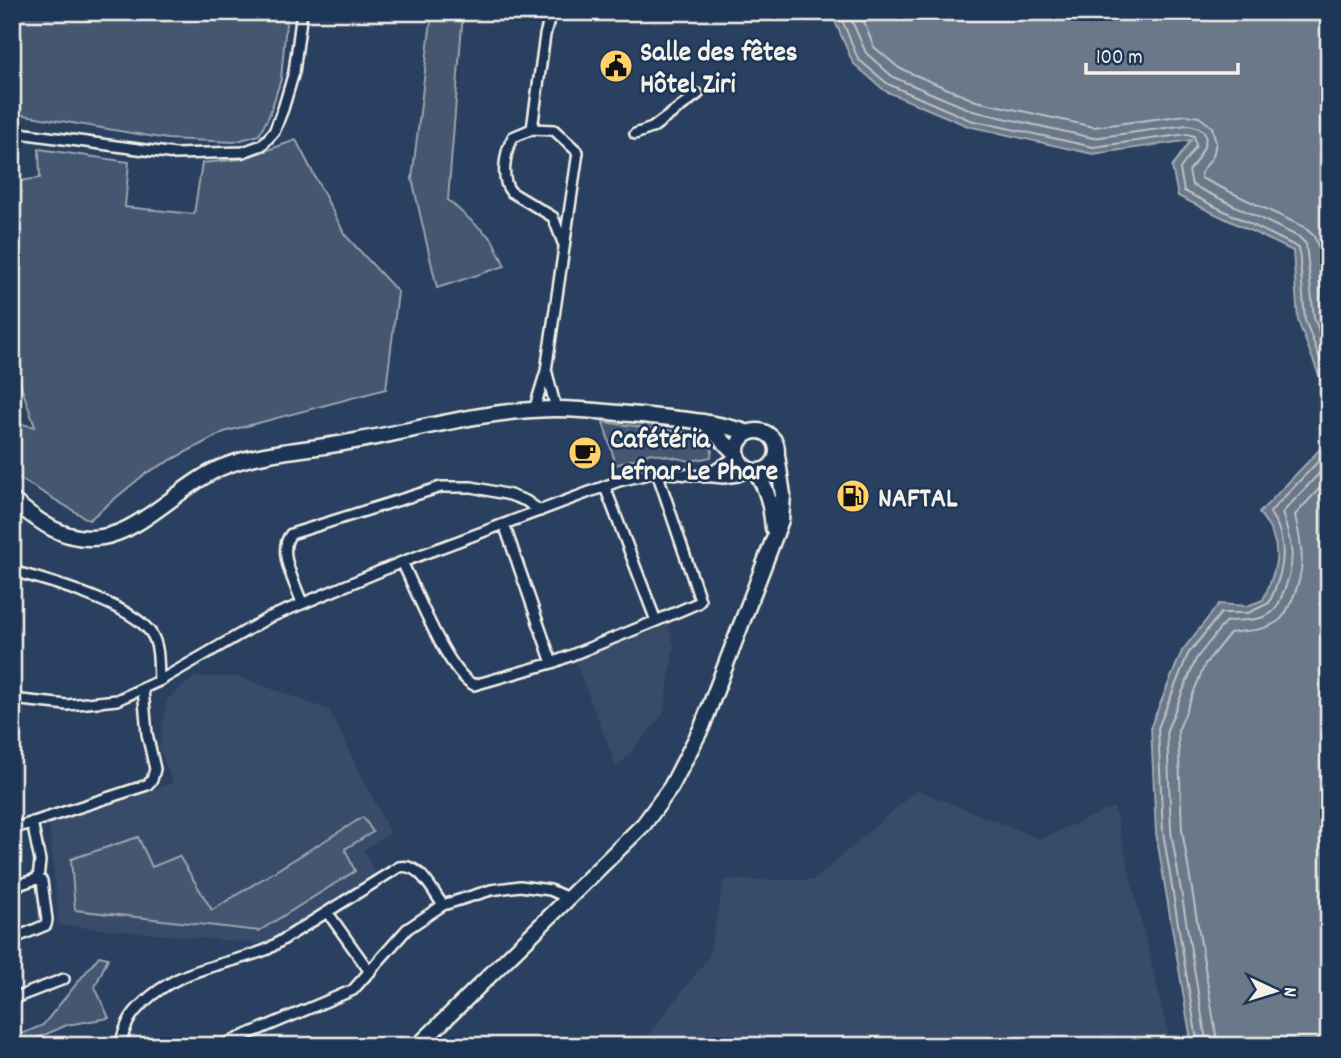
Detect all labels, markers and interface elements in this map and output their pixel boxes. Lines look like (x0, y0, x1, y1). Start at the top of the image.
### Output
scale bar (1086, 32, 1238, 76)
place label: Salle des fêtes Hôtel Ziri (640, 35, 798, 107)
text: 100 m (1096, 44, 1143, 74)
public building icon: Salle des fêtes Hôtel Ziri (597, 47, 635, 85)
place label: Cafétéria Lefnar Le Phare (610, 422, 778, 494)
cafe icon: Cafétéria Lefnar Le Phare (566, 434, 604, 472)
fuel station icon: NAFTAL (834, 477, 872, 515)
place label: NAFTAL (878, 481, 958, 521)
north arrow (1240, 956, 1310, 1026)
text: N (1275, 986, 1302, 998)

